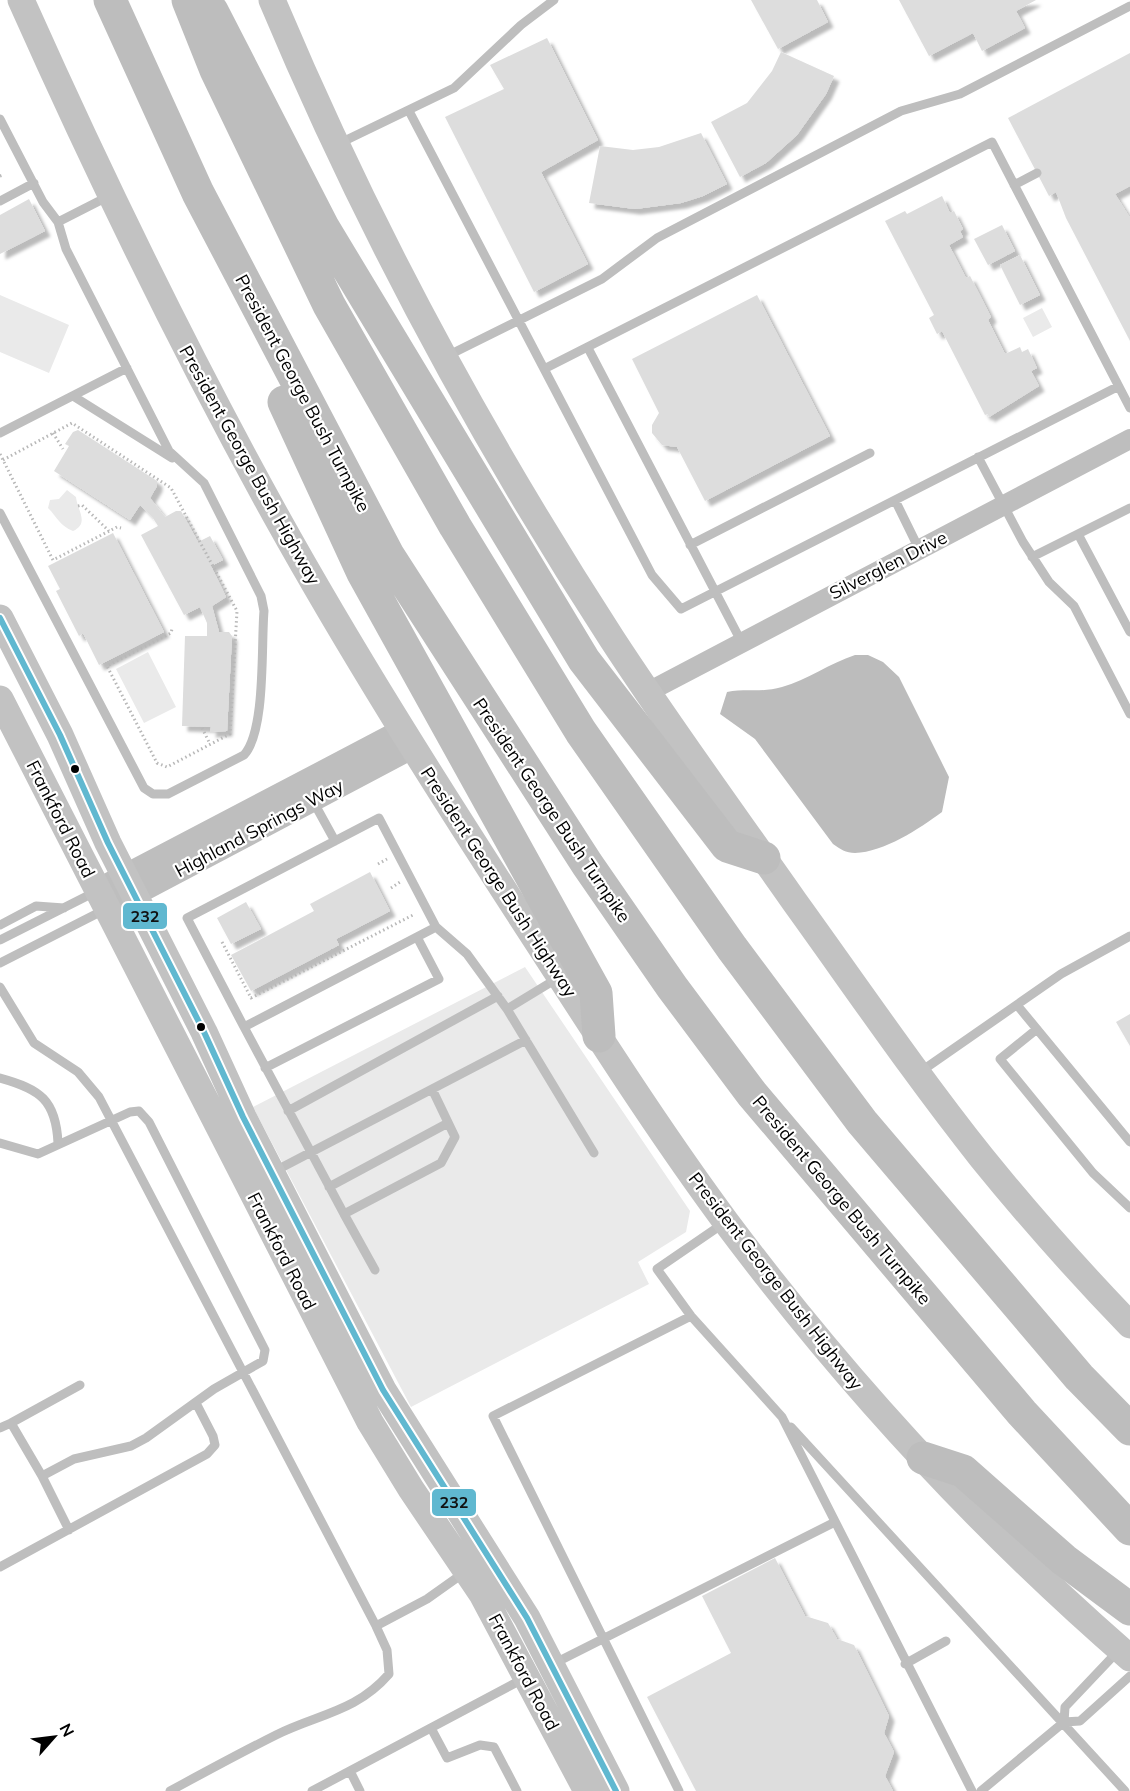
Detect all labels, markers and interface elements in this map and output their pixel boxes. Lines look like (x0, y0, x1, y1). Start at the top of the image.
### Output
street label: President George Bush Turnpike (230, 270, 376, 516)
street label: President George Bush Highway (174, 341, 326, 589)
street label: Silverglen Drive (825, 525, 951, 605)
street label: President George Bush Turnpike (468, 693, 636, 927)
street label: Frankford Road (21, 756, 101, 882)
unlabelled marker (69, 763, 81, 775)
street label: President George Bush Highway (416, 763, 582, 1002)
street label: Highland Springs Way (171, 774, 348, 882)
line badge: 232 (122, 902, 168, 930)
text: 232 (131, 906, 159, 926)
unlabelled marker (195, 1021, 207, 1033)
street label: President George Bush Turnpike (748, 1091, 936, 1309)
street label: President George Bush Highway (684, 1168, 868, 1395)
street label: Frankford Road (242, 1188, 322, 1314)
line badge: 232 (431, 1488, 477, 1517)
text: 232 (440, 1492, 468, 1512)
street label: Frankford Road (484, 1610, 564, 1734)
north arrow (24, 1707, 84, 1767)
text: N (56, 1720, 79, 1740)

